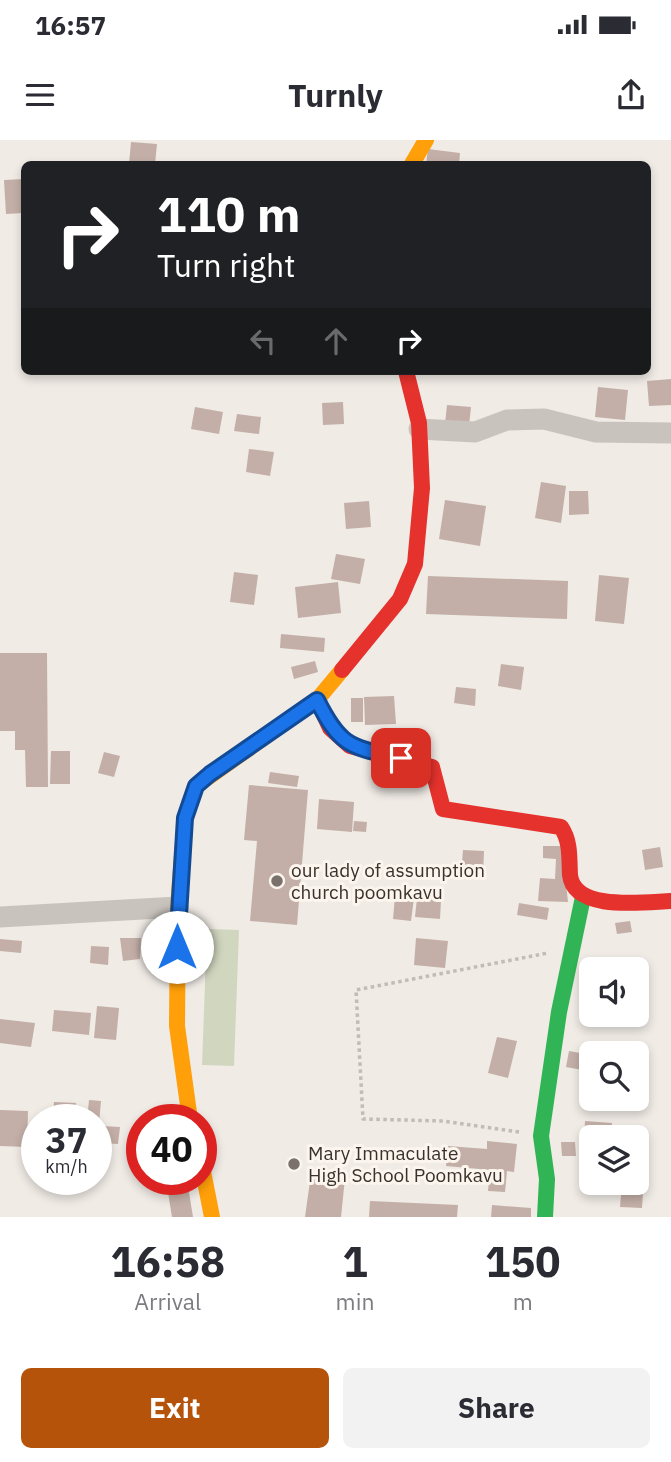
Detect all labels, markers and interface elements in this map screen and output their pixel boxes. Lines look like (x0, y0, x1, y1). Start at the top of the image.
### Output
text: 16:57 (35, 8, 106, 42)
text: Turnly (288, 74, 383, 116)
icon: menu (21, 76, 59, 114)
icon: share (612, 76, 650, 114)
text: 110 m (157, 182, 301, 245)
icon: right (42, 189, 133, 280)
text: Turn right (157, 244, 295, 286)
icon: left (244, 322, 282, 360)
icon: ahead (317, 322, 355, 360)
icon: right (390, 322, 428, 360)
pin (371, 728, 431, 788)
icon: arrive (382, 739, 420, 777)
place label: our lady of assumption church poomkavu (291, 858, 485, 904)
marker: our lady of assumption church poomkavu (269, 873, 285, 889)
position arrow (140, 910, 214, 984)
map controls (579, 957, 649, 1195)
button: sound (579, 957, 649, 1027)
button: search (579, 1041, 649, 1111)
speed limit sign: 40 (126, 1104, 217, 1195)
text: 37 (45, 1117, 88, 1163)
button: layers (579, 1125, 649, 1195)
place label: Mary Immaculate High School Poomkavu (308, 1141, 503, 1187)
text: km/h (45, 1155, 88, 1178)
marker: Mary Immaculate High School Poomkavu (286, 1156, 302, 1172)
text: 16:58 (110, 1234, 225, 1289)
text: 1 (342, 1234, 368, 1289)
text: 150 (485, 1234, 561, 1289)
text: Arrival (134, 1286, 201, 1316)
text: min (336, 1286, 374, 1316)
text: m (513, 1286, 533, 1316)
button: Exit (21, 1368, 329, 1448)
button: Share (343, 1368, 650, 1448)

